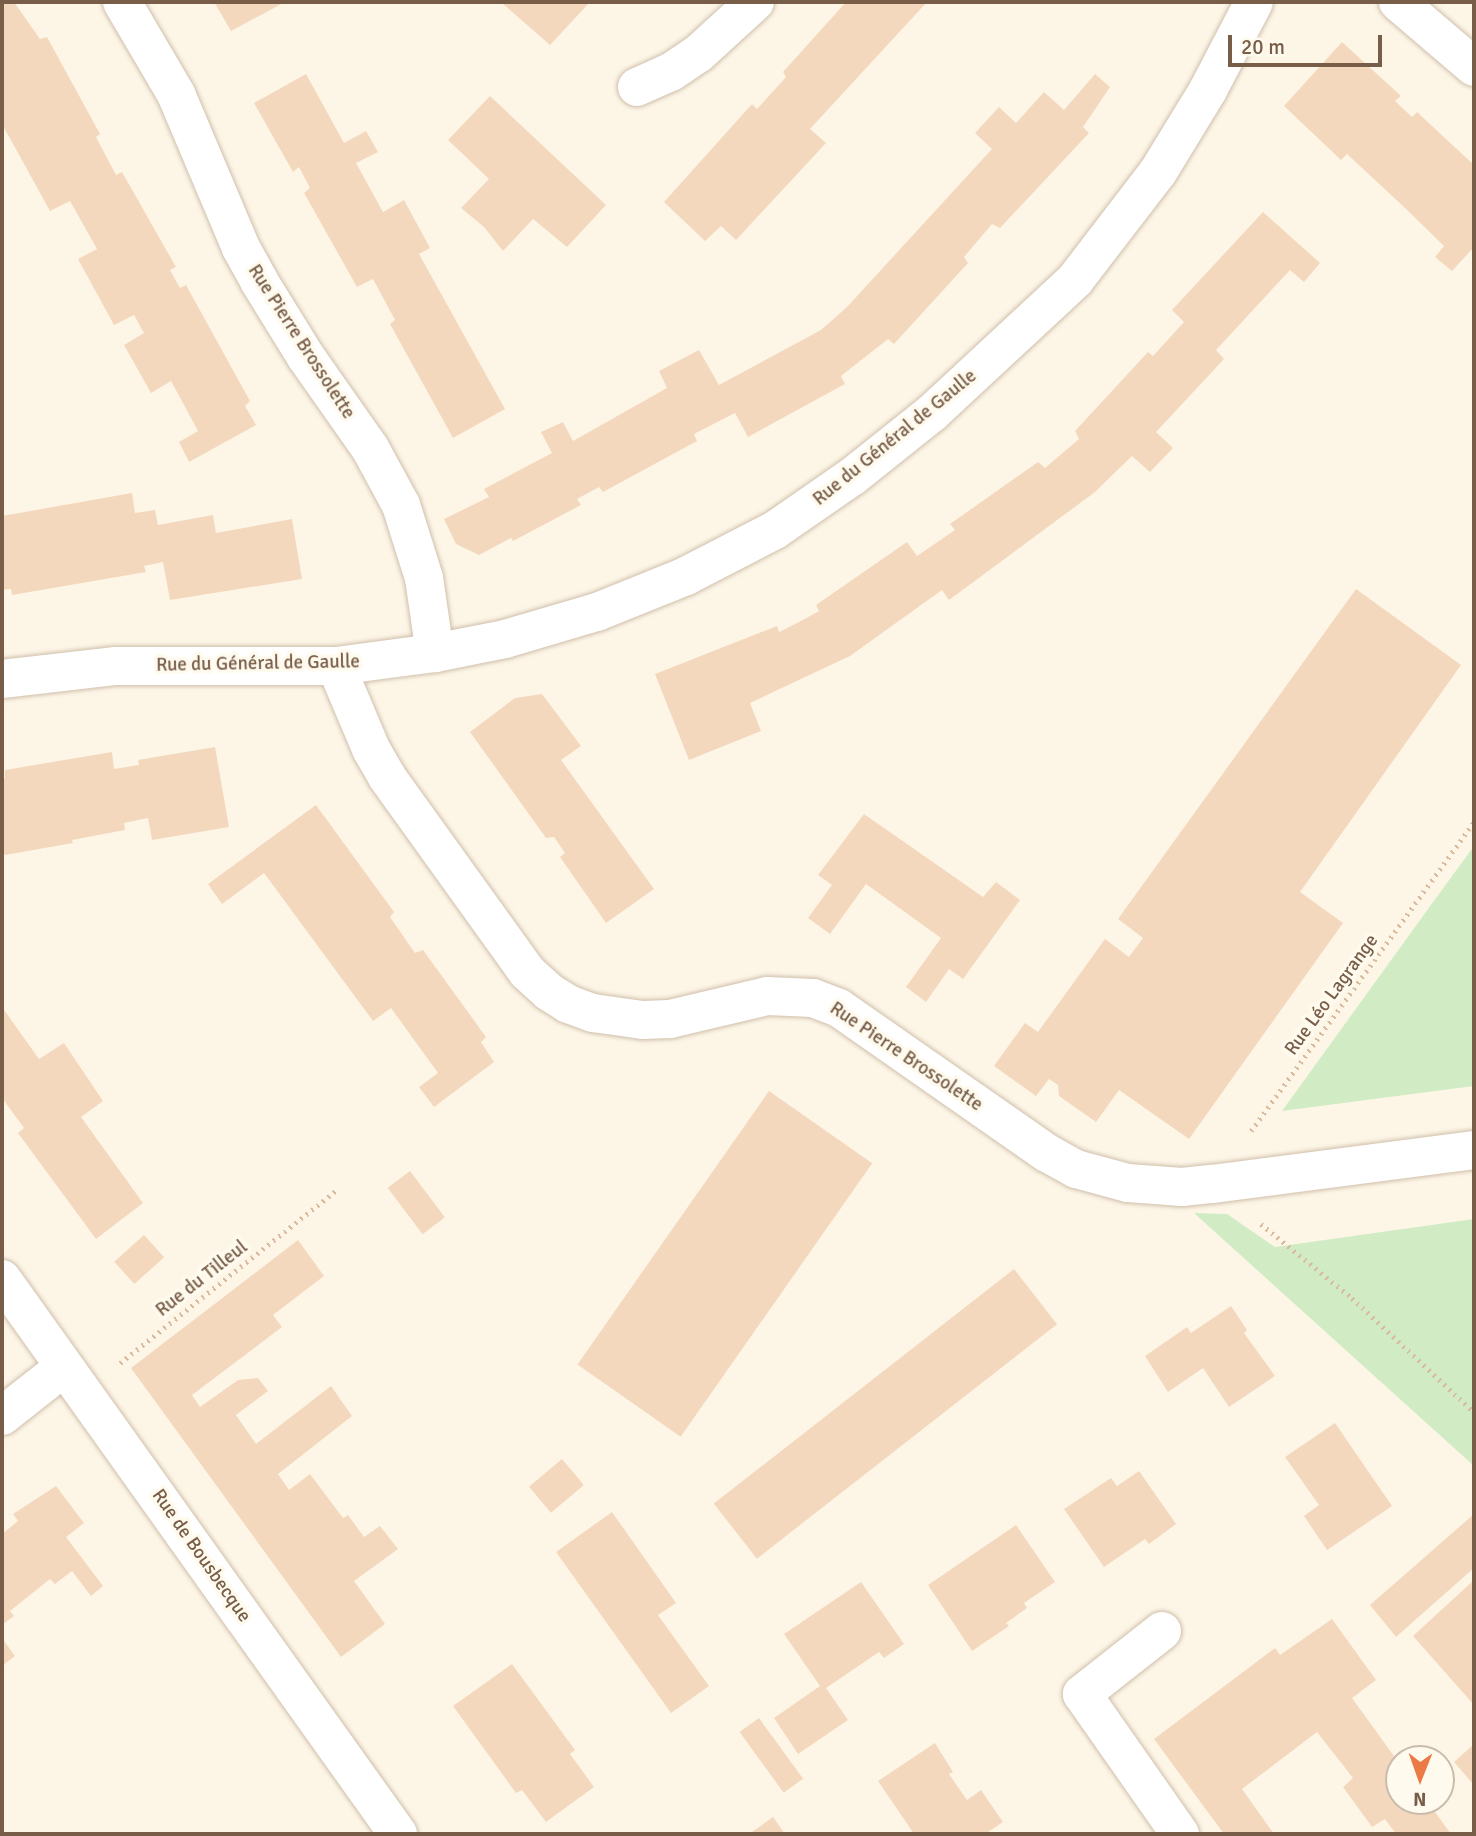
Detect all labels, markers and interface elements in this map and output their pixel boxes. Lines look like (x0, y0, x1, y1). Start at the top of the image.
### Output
scale bar (1231, 21, 1385, 65)
text: 20 m (1241, 34, 1285, 60)
street label: Rue Pierre Brossolette (243, 261, 359, 423)
street label: Rue du Général de Gaulle (809, 365, 981, 511)
street label: Rue du Général de Gaulle (156, 651, 360, 677)
street label: Rue Léo Lagrange (1281, 930, 1383, 1060)
street label: Rue Pierre Brossolette (825, 997, 987, 1117)
street label: Rue du Tilleul (151, 1236, 253, 1322)
street label: Rue de Bousbecque (147, 1485, 255, 1627)
north arrow (1385, 1745, 1455, 1815)
text: N (1413, 1787, 1426, 1811)

